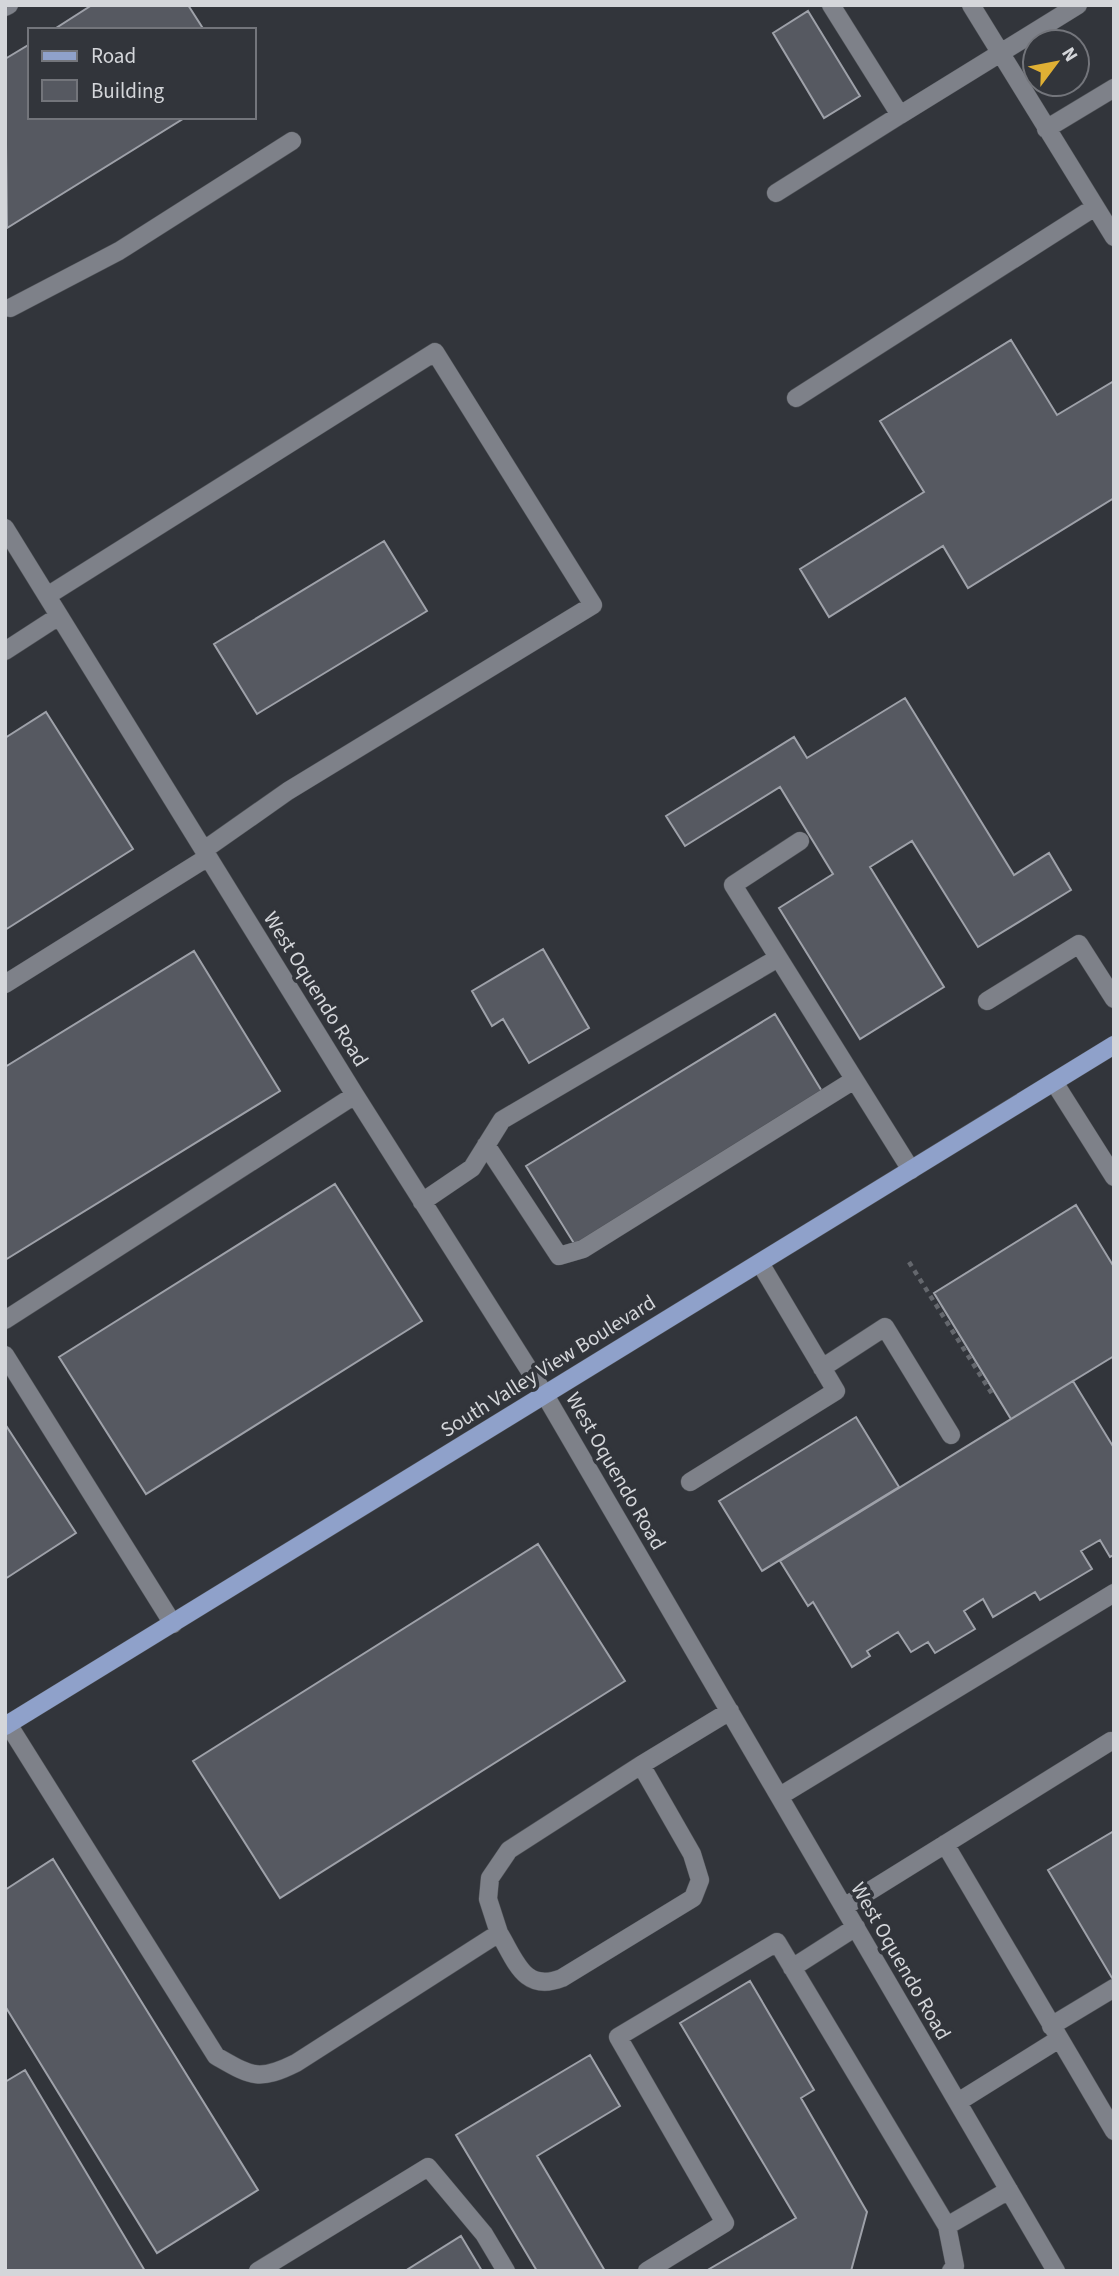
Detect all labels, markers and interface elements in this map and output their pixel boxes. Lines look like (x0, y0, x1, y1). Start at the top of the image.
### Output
legend (28, 28, 256, 119)
north arrow (1021, 28, 1091, 98)
text: Road (91, 41, 136, 71)
text: N (1054, 42, 1084, 67)
text: Building (91, 76, 165, 106)
street label: West Oquendo Road (256, 906, 376, 1072)
street label: South Valley View Boulevard (435, 1287, 661, 1445)
street label: West Oquendo Road (559, 1386, 673, 1556)
street label: West Oquendo Road (844, 1876, 958, 2046)

